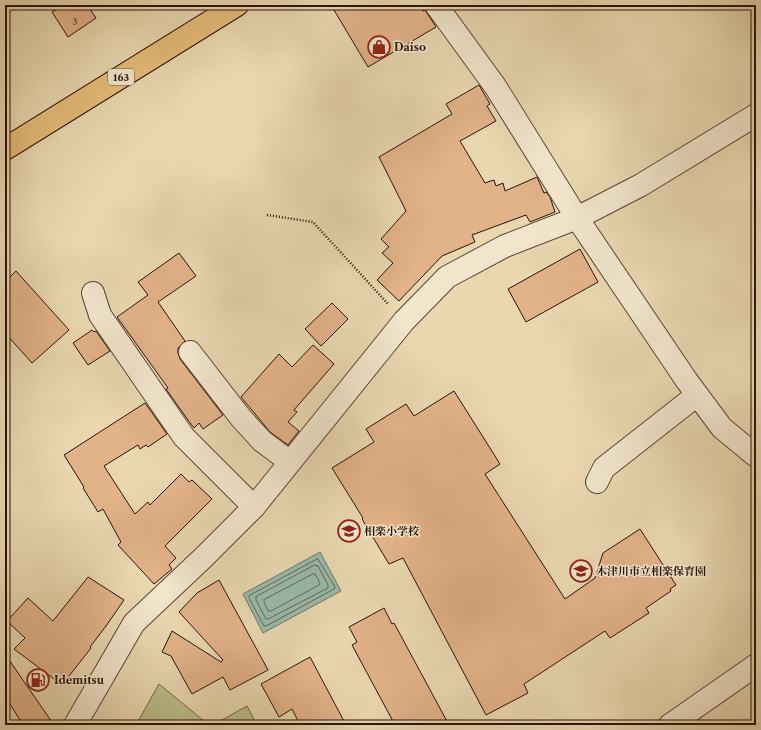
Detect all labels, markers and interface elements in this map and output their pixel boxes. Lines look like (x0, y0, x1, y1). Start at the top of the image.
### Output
house number: 3 (73, 16, 78, 27)
shop icon: Daiso (366, 34, 392, 60)
place label: Daiso (394, 40, 426, 54)
road number: 163 (108, 69, 134, 85)
school or university icon: 相楽小学校 (336, 518, 362, 544)
place label: 相楽小学校 (364, 524, 419, 538)
school or university icon: 木津川市立相楽保育園 (568, 558, 594, 584)
place label: 木津川市立相楽保育園 (596, 564, 706, 578)
fuel station icon: Idemitsu (25, 667, 51, 693)
place label: Idemitsu (54, 673, 105, 687)

